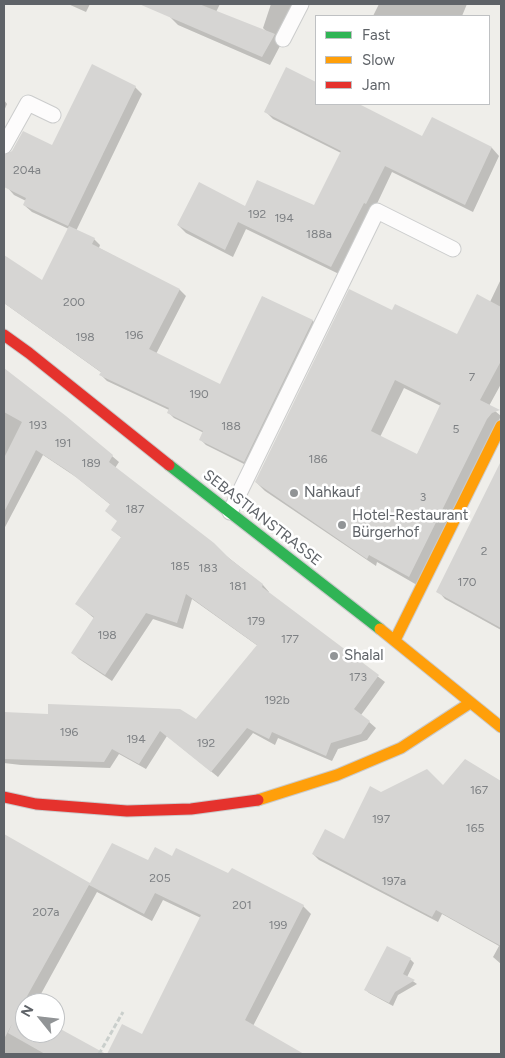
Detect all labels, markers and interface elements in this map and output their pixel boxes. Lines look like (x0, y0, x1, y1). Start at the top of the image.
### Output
legend (315, 15, 490, 105)
text: Fast (362, 26, 390, 44)
text: Slow (362, 51, 395, 69)
text: Jam (362, 76, 390, 94)
house number: 204a (13, 163, 41, 177)
house number: 192 (248, 207, 266, 221)
house number: 194 (274, 211, 294, 225)
house number: 188a (306, 227, 332, 241)
house number: 200 (63, 295, 85, 309)
house number: 196 (125, 328, 143, 342)
house number: 198 (75, 330, 95, 344)
house number: 7 (469, 370, 475, 384)
house number: 190 (189, 387, 209, 401)
house number: 193 (29, 418, 47, 432)
house number: 188 (221, 419, 241, 433)
house number: 5 (453, 422, 459, 436)
house number: 191 (55, 436, 71, 450)
house number: 186 (308, 452, 328, 466)
house number: 189 (81, 456, 101, 470)
street label: SEBASTIANSTRASSE (199, 466, 325, 570)
place label: Nahkauf (304, 484, 360, 502)
marker: Nahkauf (288, 487, 300, 499)
house number: 3 (420, 490, 426, 504)
house number: 187 (126, 502, 144, 516)
place label: Hotel-Restaurant Bürgerhof (352, 507, 468, 542)
marker: Hotel-Restaurant Bürgerhof (336, 519, 348, 531)
house number: 2 (481, 544, 487, 558)
house number: 185 (170, 559, 190, 573)
house number: 183 (199, 561, 217, 575)
house number: 170 (457, 575, 477, 589)
house number: 181 (229, 579, 247, 593)
house number: 179 (247, 614, 265, 628)
house number: 198 (97, 628, 117, 642)
house number: 177 (281, 632, 299, 646)
place label: Shalal (344, 647, 383, 665)
marker: Shalal (328, 650, 340, 662)
house number: 173 (349, 670, 367, 684)
house number: 192b (264, 693, 290, 707)
house number: 196 (60, 725, 78, 739)
house number: 194 (126, 732, 146, 746)
house number: 192 (197, 736, 215, 750)
house number: 167 (470, 783, 488, 797)
house number: 197 (372, 812, 390, 826)
house number: 165 (466, 821, 484, 835)
house number: 205 (149, 871, 171, 885)
house number: 197a (382, 874, 406, 888)
house number: 201 (232, 898, 252, 912)
house number: 207a (33, 905, 59, 919)
house number: 199 (269, 918, 287, 932)
north arrow (15, 993, 65, 1043)
text: N (17, 1002, 37, 1020)

